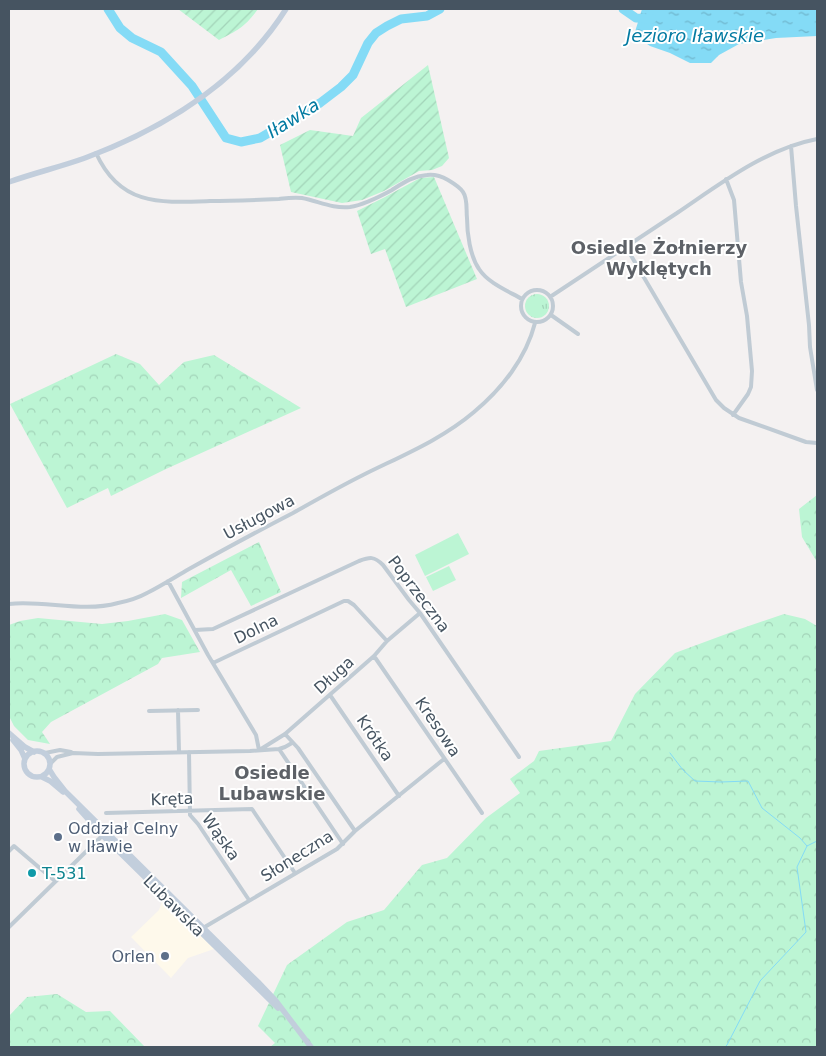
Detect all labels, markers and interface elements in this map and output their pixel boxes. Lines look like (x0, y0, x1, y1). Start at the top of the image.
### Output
water label: Jezioro Iławskie (623, 25, 764, 46)
water label: Iławka (263, 94, 323, 142)
district label: Osiedle Żołnierzy Wyklętych (571, 237, 747, 279)
street label: Usługowa (220, 490, 298, 544)
street label: Poprzeczna (384, 552, 454, 636)
street label: Dolna (231, 610, 281, 648)
street label: Długa (310, 652, 358, 698)
street label: Kresowa (411, 694, 465, 760)
street label: Krótka (353, 711, 397, 765)
district label: Osiedle Lubawskie (218, 762, 326, 804)
street label: Kręta (150, 789, 194, 809)
street label: Wąska (198, 810, 244, 864)
place label: Oddział Celny w Iławie (68, 819, 178, 856)
street label: Słoneczna (257, 826, 337, 886)
marker: Oddział Celny w Iławie (52, 831, 64, 843)
place label: T-531 (41, 864, 87, 883)
marker: T-531 (26, 867, 38, 879)
street label: Lubawska (139, 871, 209, 941)
place label: Orlen (111, 947, 155, 966)
marker: Orlen (159, 950, 171, 962)

